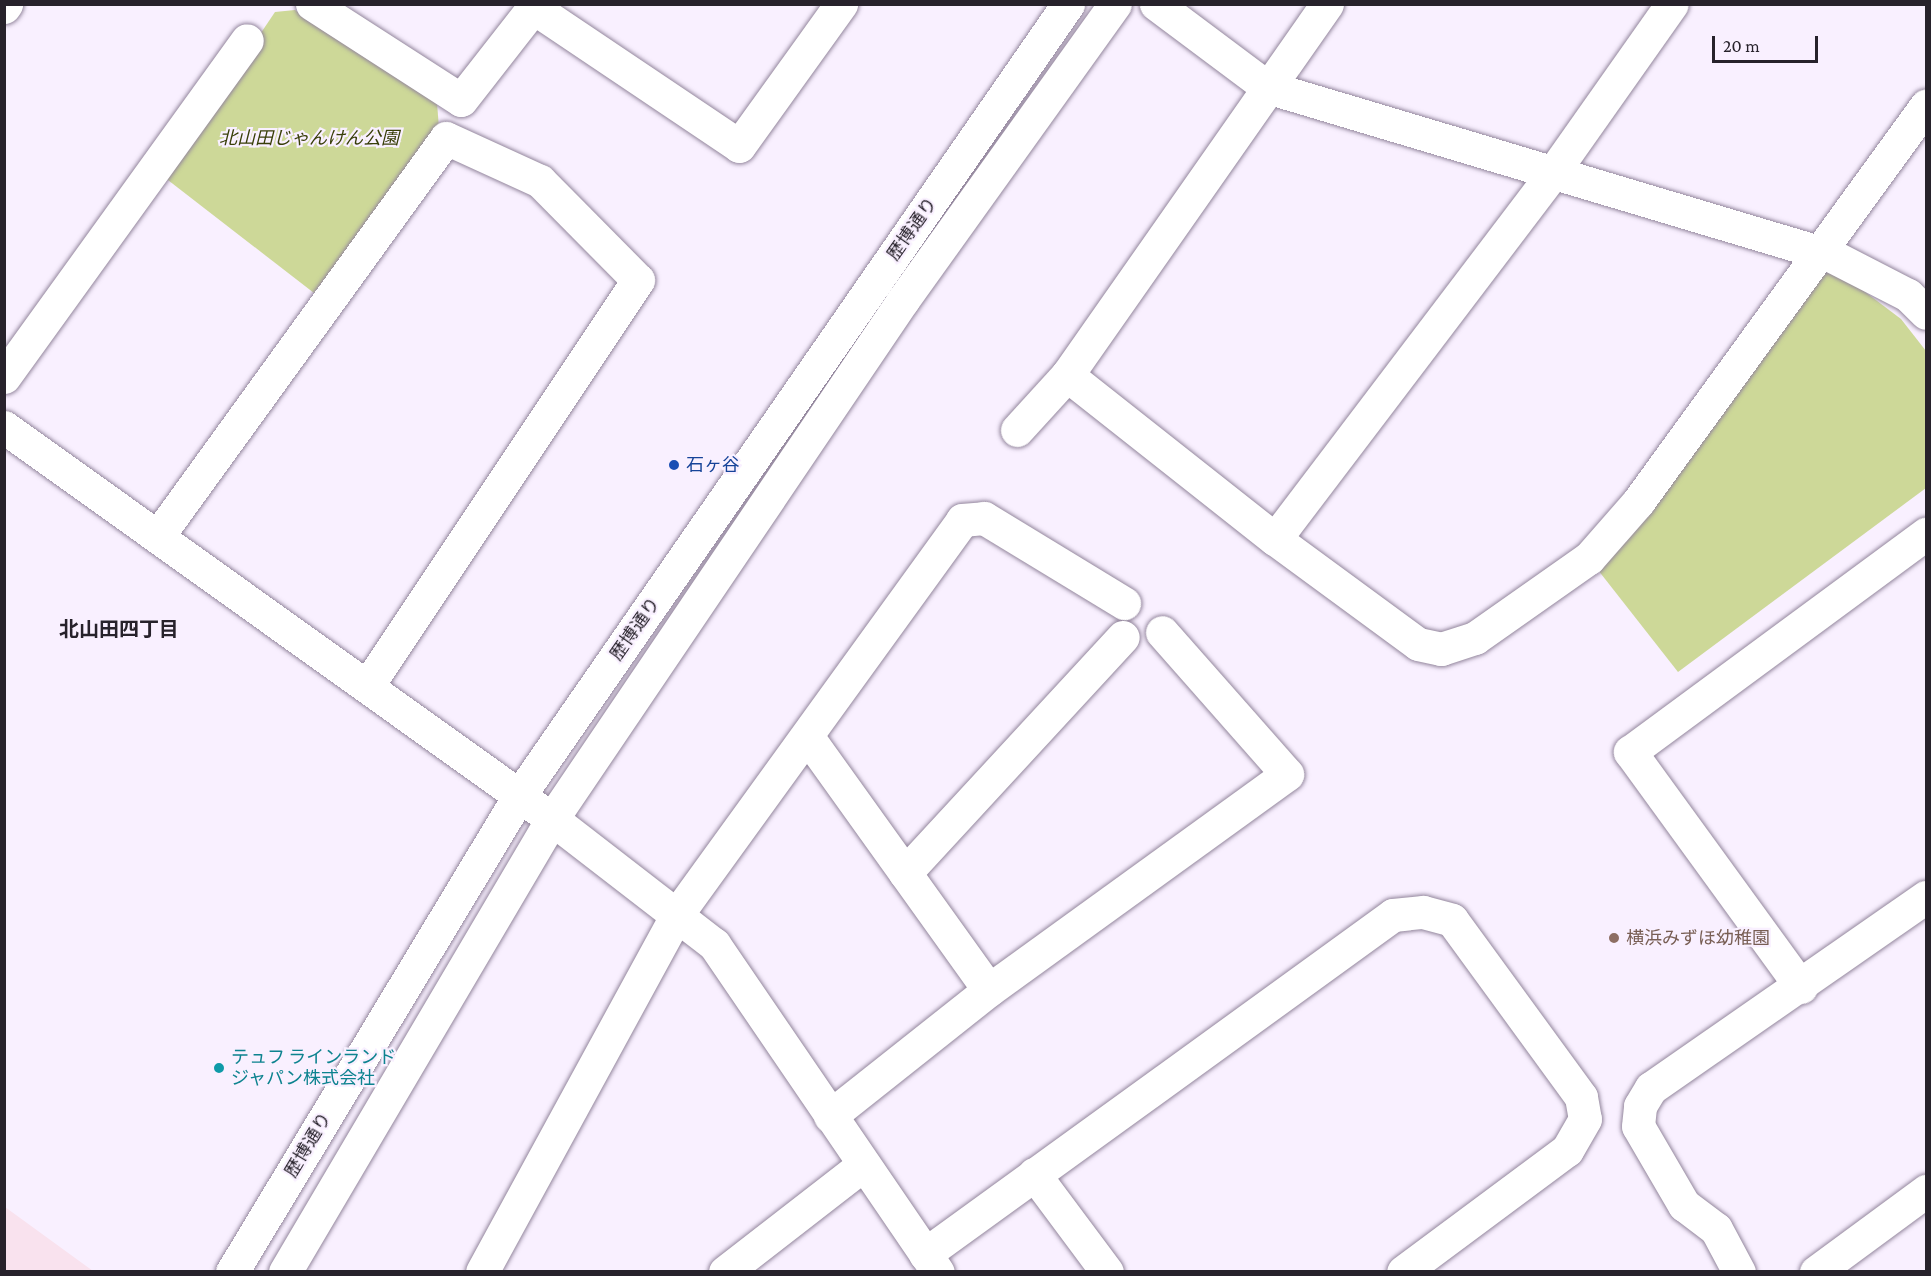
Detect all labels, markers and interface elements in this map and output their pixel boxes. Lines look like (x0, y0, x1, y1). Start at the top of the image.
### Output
scale bar (1715, 24, 1822, 62)
text: 20 m (1723, 36, 1760, 56)
park label: 北山田じゃんけん公園 (219, 127, 399, 149)
street label: 歴博通り (883, 193, 941, 265)
place label: 石ヶ谷 (686, 454, 740, 476)
marker: 石ヶ谷 (667, 458, 681, 472)
street label: 歴博通り (606, 593, 664, 665)
district label: 北山田四丁目 (59, 617, 179, 641)
place label: 横浜みずほ幼稚園 (1626, 927, 1770, 949)
marker: 横浜みずほ幼稚園 (1607, 931, 1621, 945)
place label: テュフ ラインランド ジャパン株式会社 (231, 1047, 396, 1090)
marker: テュフ ラインランド ジャパン株式会社 (212, 1061, 226, 1075)
street label: 歴博通り (280, 1109, 336, 1181)

